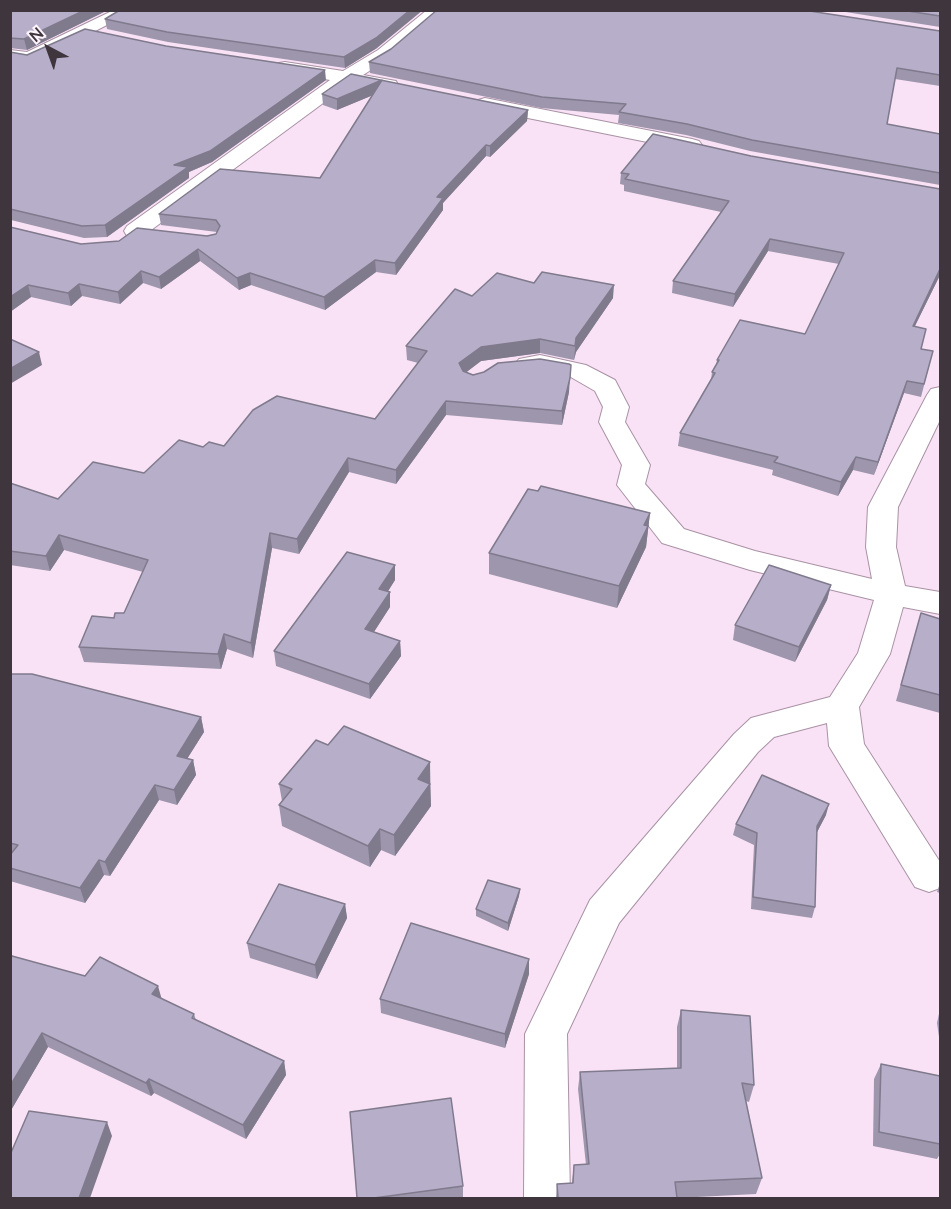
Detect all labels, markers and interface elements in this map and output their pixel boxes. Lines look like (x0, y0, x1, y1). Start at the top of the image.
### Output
north arrow (18, 18, 78, 78)
text: N (25, 23, 47, 45)

